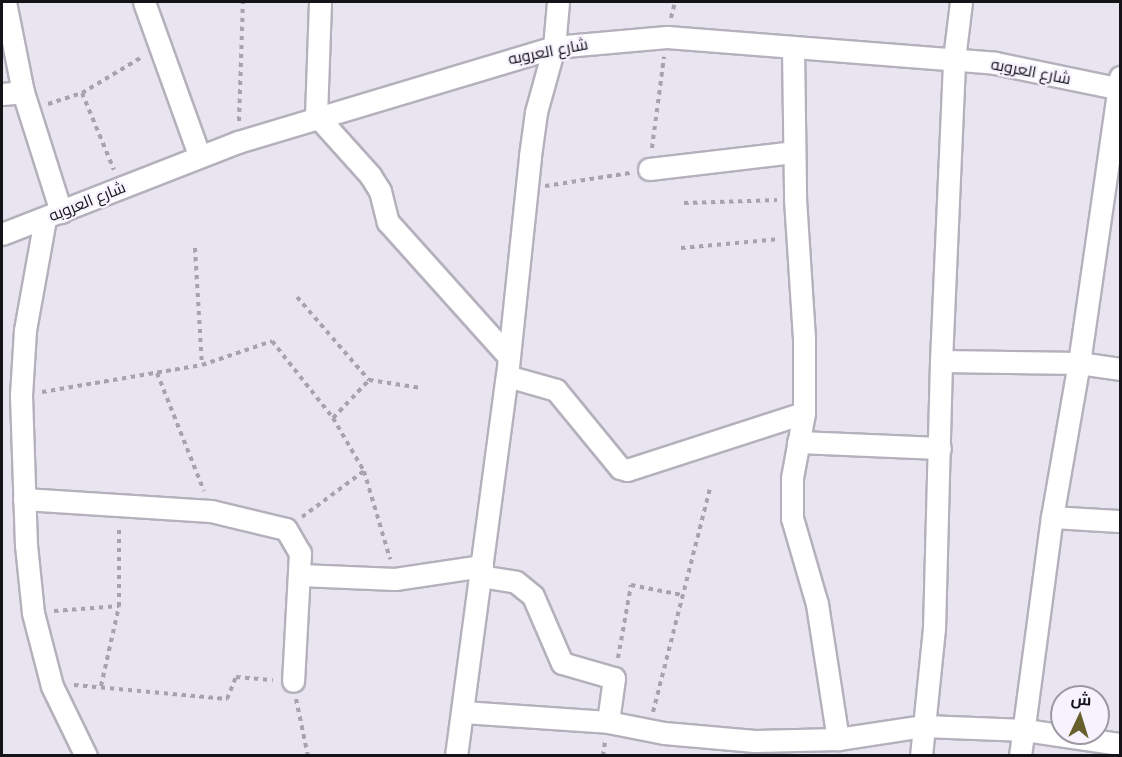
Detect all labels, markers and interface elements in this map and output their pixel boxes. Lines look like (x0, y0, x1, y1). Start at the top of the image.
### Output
street label: شارع العروبه (506, 34, 590, 68)
street label: شارع العروبه (989, 54, 1073, 88)
street label: شارع العروبه (46, 177, 128, 225)
north arrow (1050, 685, 1110, 745)
text: ش (1070, 688, 1092, 709)

